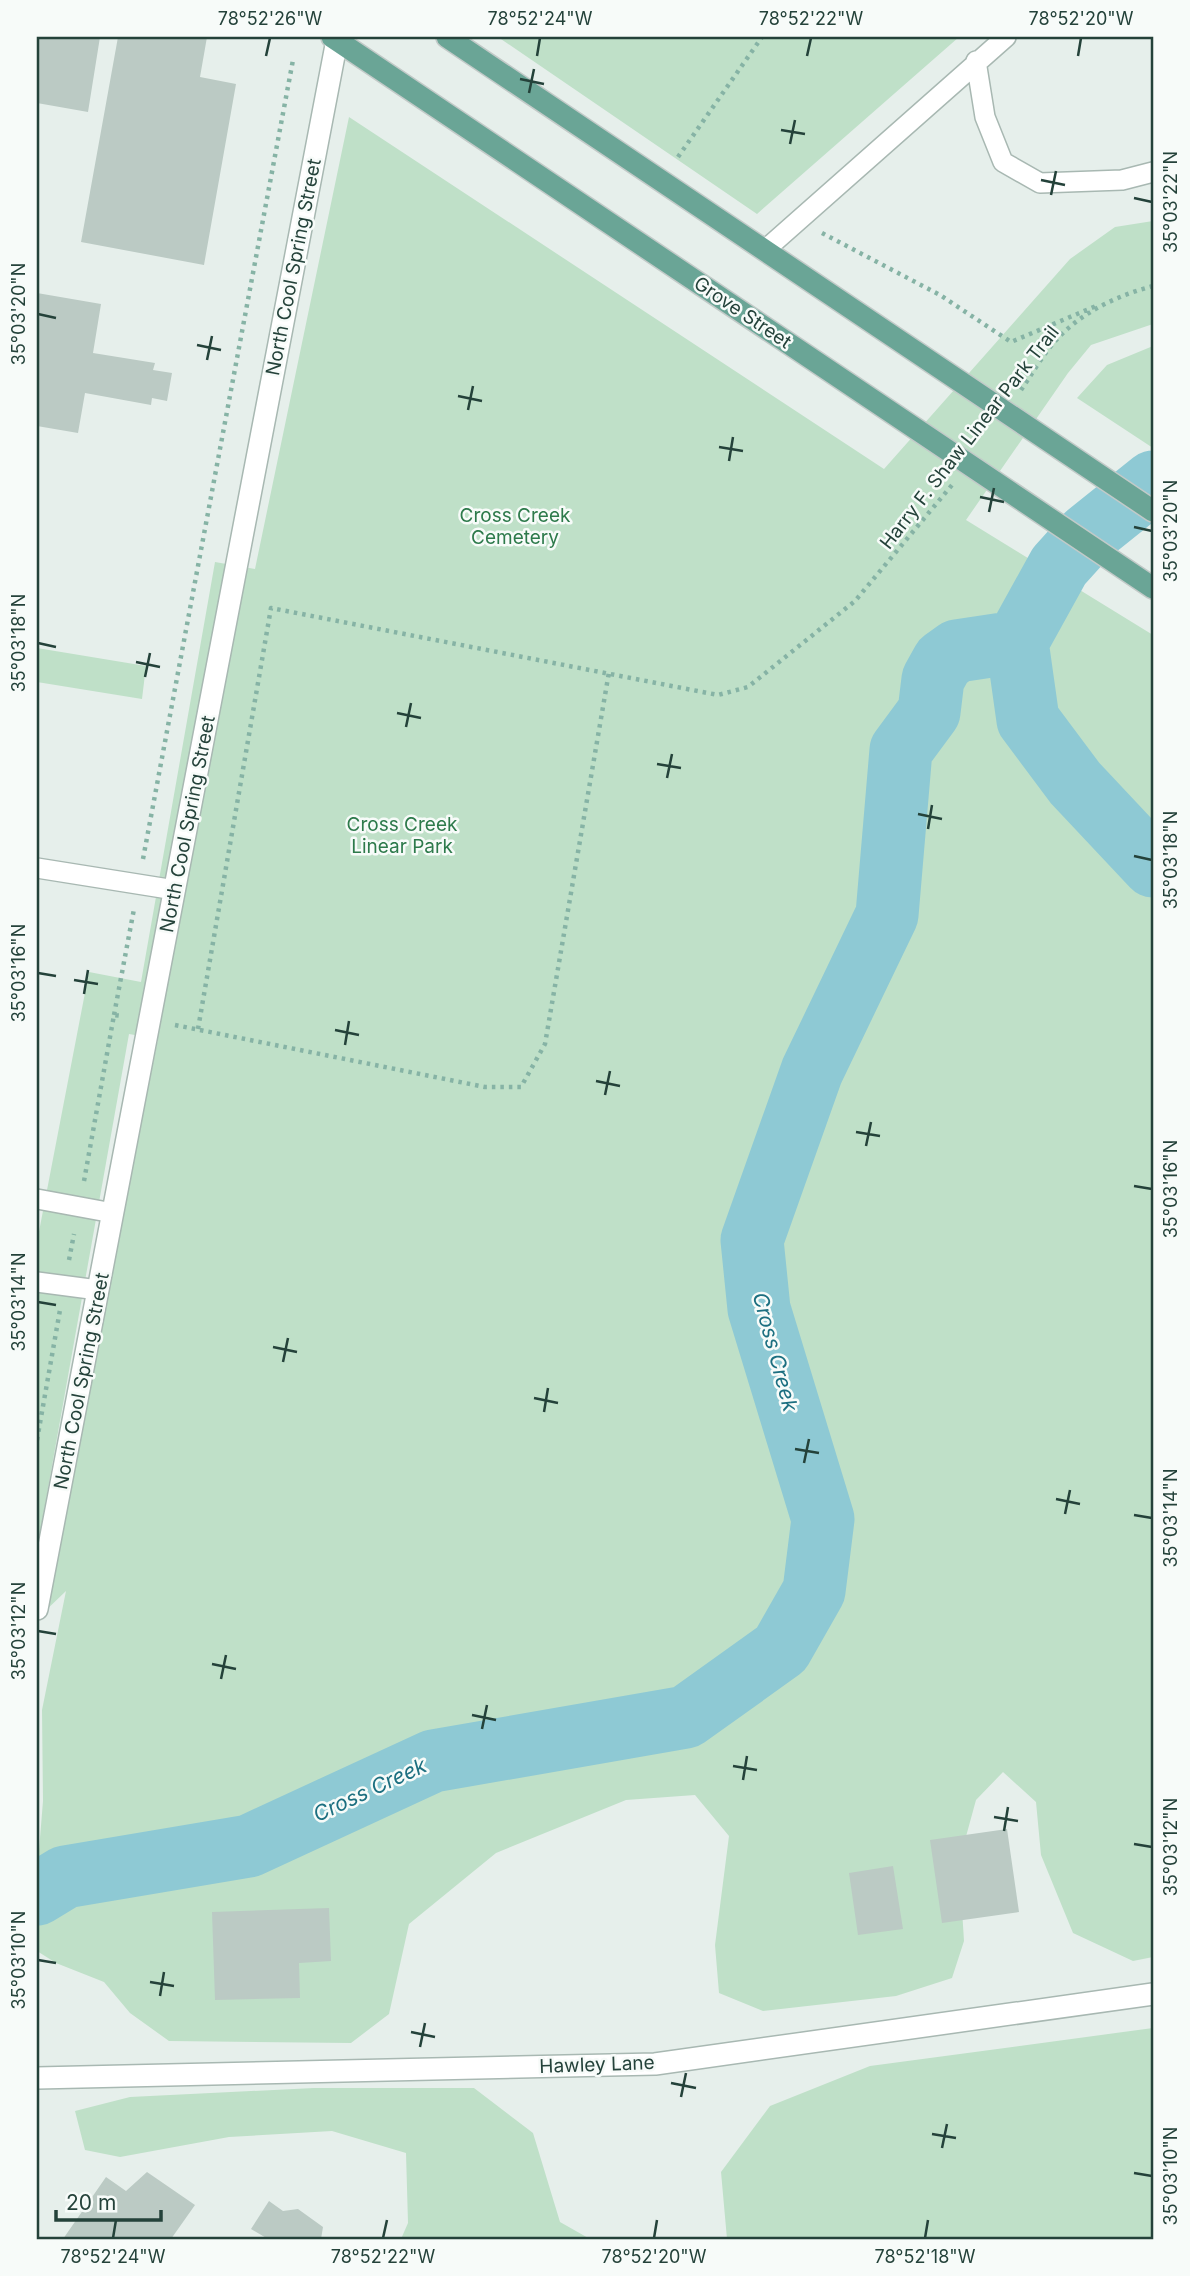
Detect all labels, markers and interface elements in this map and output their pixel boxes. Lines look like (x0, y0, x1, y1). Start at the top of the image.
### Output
text: 78°52'26"W (218, 8, 323, 29)
text: 78°52'24"W (488, 8, 593, 29)
text: 78°52'22"W (759, 8, 863, 29)
text: 78°52'20"W (1029, 8, 1134, 29)
text: 35°03'22"N (1160, 151, 1181, 253)
street label: North Cool Spring Street (261, 157, 326, 377)
text: 35°03'20"N (8, 263, 29, 365)
street label: Grove Street (690, 271, 796, 353)
street label: Harry F. Shaw Linear Park Trail (875, 321, 1064, 554)
text: 35°03'20"N (1160, 480, 1181, 582)
park label: Cross Creek Cemetery (460, 504, 571, 549)
text: 35°03'18"N (8, 594, 29, 692)
street label: North Cool Spring Street (155, 714, 220, 934)
text: 35°03'18"N (1160, 811, 1181, 909)
park label: Cross Creek Linear Park (347, 813, 458, 858)
text: 35°03'16"N (8, 924, 29, 1022)
text: 35°03'16"N (1160, 1140, 1181, 1238)
text: 35°03'14"N (8, 1252, 29, 1352)
street label: North Cool Spring Street (49, 1271, 114, 1491)
water label: Cross Creek (748, 1290, 803, 1415)
text: 35°03'14"N (1160, 1468, 1181, 1568)
text: 35°03'12"N (8, 1582, 29, 1680)
water label: Cross Creek (309, 1752, 431, 1827)
text: 35°03'12"N (1160, 1798, 1181, 1896)
text: 35°03'10"N (8, 1911, 29, 2009)
street label: Hawley Lane (539, 2051, 655, 2078)
text: 35°03'10"N (1160, 2127, 1181, 2225)
scale bar (56, 2178, 161, 2222)
text: 20 m (66, 2190, 116, 2215)
text: 78°52'24"W (61, 2246, 166, 2267)
text: 78°52'22"W (331, 2246, 435, 2267)
text: 78°52'20"W (602, 2246, 707, 2267)
text: 78°52'18"W (875, 2246, 976, 2267)

